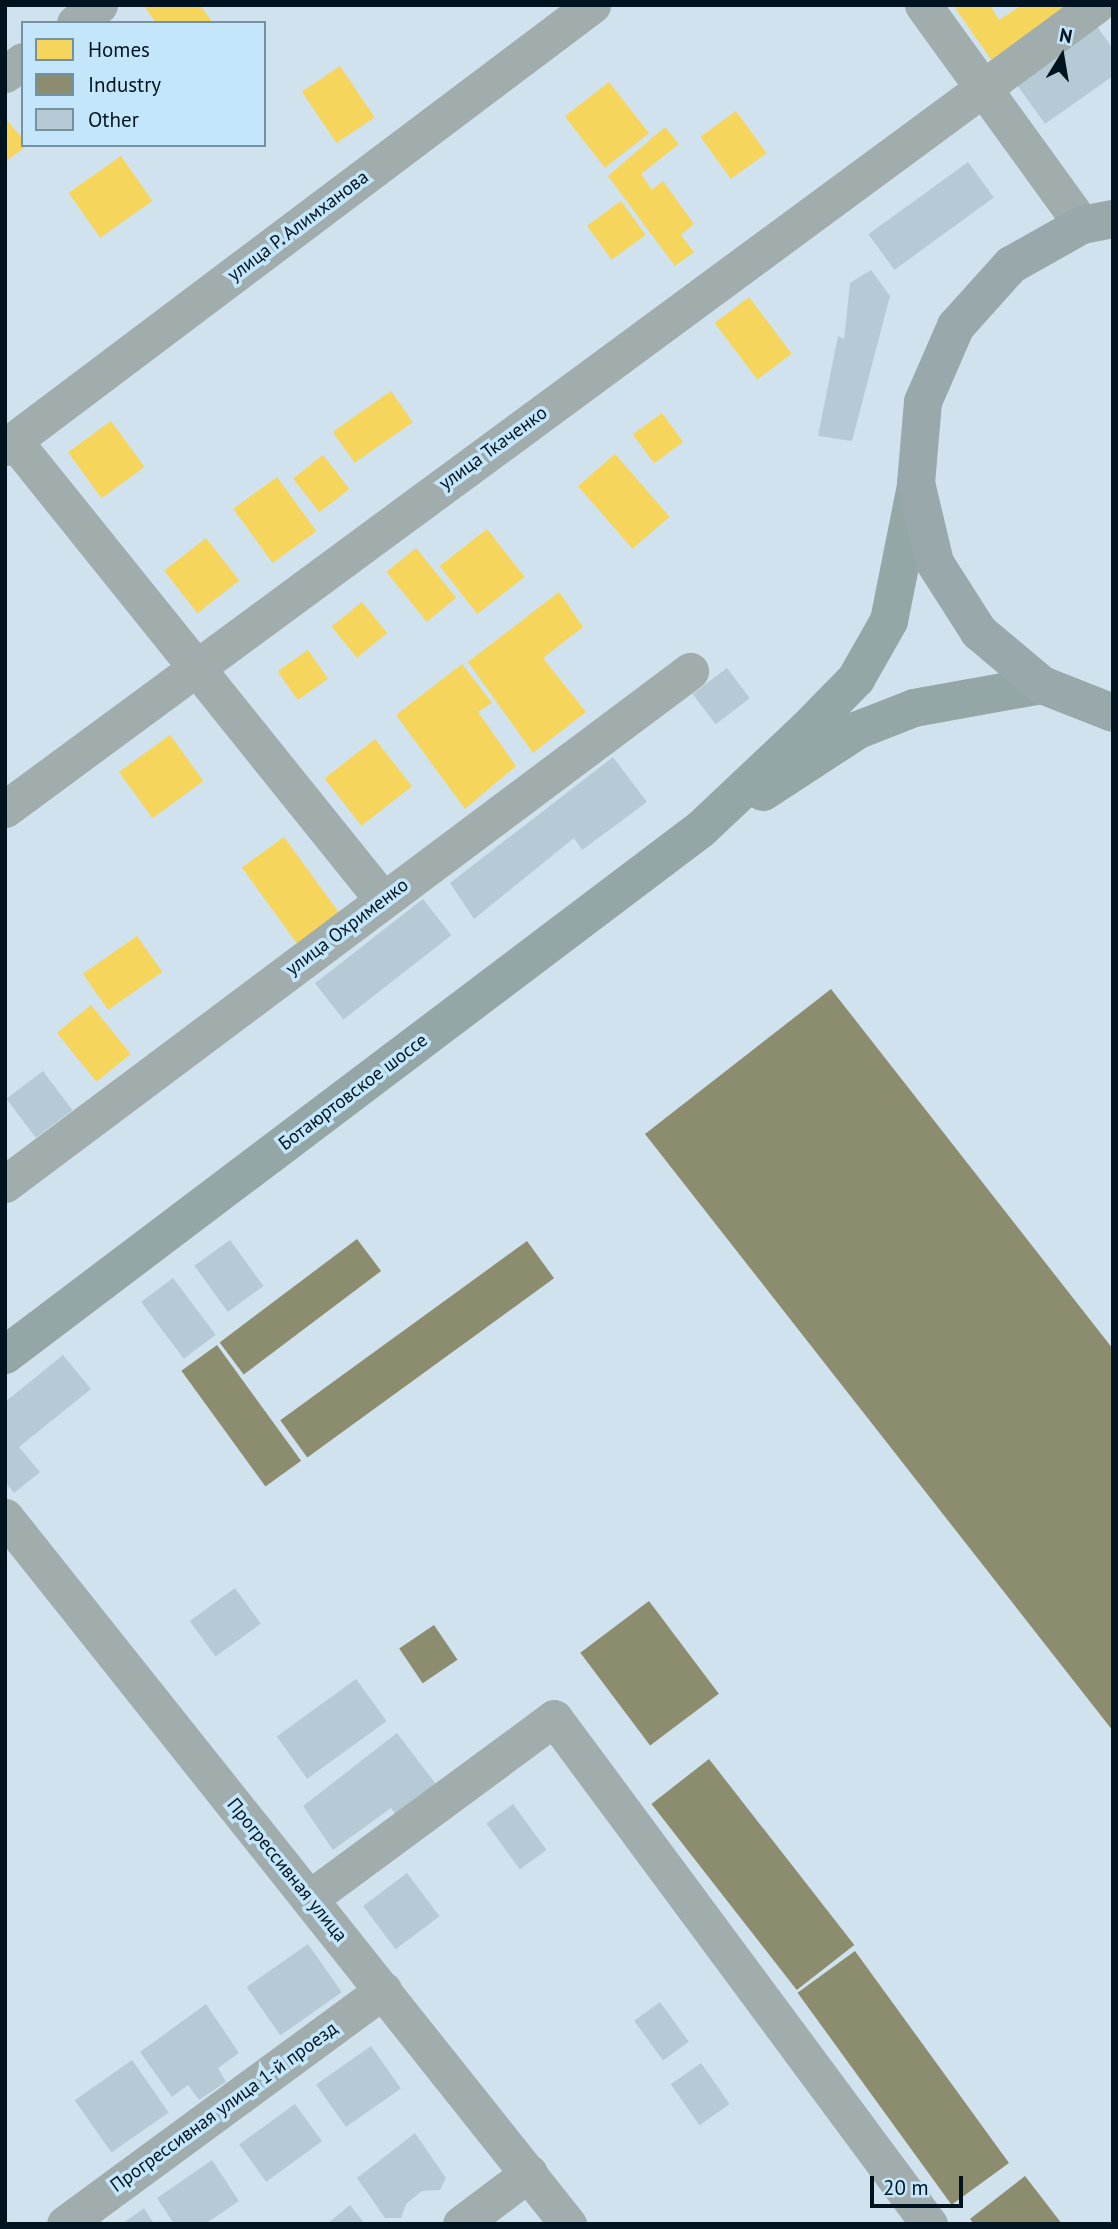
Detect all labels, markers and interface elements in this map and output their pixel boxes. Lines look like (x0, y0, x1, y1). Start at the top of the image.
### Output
legend (21, 21, 266, 147)
north arrow (1027, 21, 1097, 91)
text: N (1058, 22, 1074, 48)
text: Homes (88, 36, 150, 63)
text: Industry (88, 71, 161, 98)
text: Other (88, 106, 139, 133)
street label: улица Р. Алимханова (222, 165, 374, 287)
street label: улица Ткаченко (434, 401, 552, 495)
street label: улица Охрименко (281, 873, 413, 981)
street label: Ботаюртовское шоссе (274, 1029, 432, 1155)
street label: Прогрессивная улица (222, 1794, 352, 1946)
street label: Прогрессивная улица 1-й проезд (106, 2017, 342, 2197)
scale bar (873, 2162, 966, 2206)
text: 20 m (883, 2174, 929, 2201)

